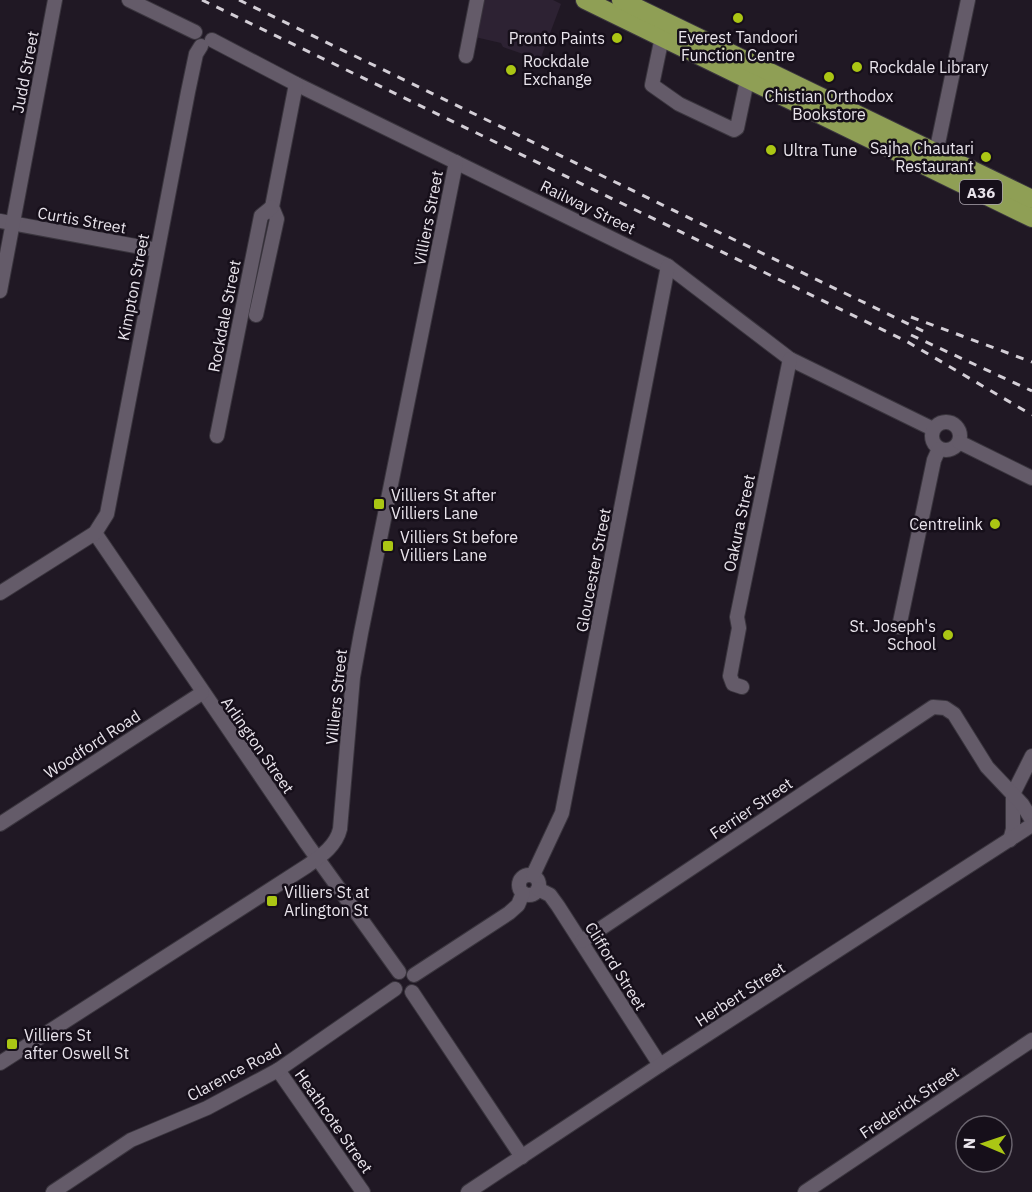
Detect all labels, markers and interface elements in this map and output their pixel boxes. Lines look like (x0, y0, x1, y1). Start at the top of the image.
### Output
marker: Everest Tandoori Function Centre (731, 11, 745, 25)
place label: Everest Tandoori Function Centre (678, 27, 798, 65)
place label: Pronto Paints (509, 28, 605, 48)
street label: Judd Street (7, 29, 43, 115)
marker: Pronto Paints (610, 31, 624, 45)
place label: Rockdale Exchange (523, 51, 592, 89)
place label: Rockdale Library (869, 57, 989, 77)
marker: Rockdale Library (850, 60, 864, 74)
marker: Rockdale Exchange (504, 63, 518, 77)
marker: Chistian Orthodox Bookstore (822, 70, 836, 84)
place label: Chistian Orthodox Bookstore (765, 86, 893, 124)
place label: Sajha Chautari Restaurant (870, 138, 974, 176)
place label: Ultra Tune (783, 140, 857, 160)
marker: Ultra Tune (764, 143, 778, 157)
marker: Sajha Chautari Restaurant (979, 150, 993, 164)
street label: Villiers Street (409, 169, 447, 267)
street label: Railway Street (537, 175, 639, 239)
road number: A36 (960, 180, 1002, 204)
street label: Curtis Street (36, 202, 128, 238)
street label: Kimpton Street (113, 232, 153, 342)
street label: Rockdale Street (203, 258, 245, 374)
street label: Oakura Street (719, 472, 759, 574)
place label: Villiers St after Villiers Lane (391, 485, 496, 523)
marker: Villiers St after Villiers Lane (372, 497, 386, 511)
street label: Gloucester Street (571, 506, 615, 634)
place label: Centrelink (909, 514, 984, 534)
marker: Centrelink (988, 517, 1002, 531)
place label: Villiers St before Villiers Lane (400, 527, 518, 565)
marker: Villiers St before Villiers Lane (381, 539, 395, 553)
place label: St. Joseph's School (849, 616, 936, 654)
marker: St. Joseph's School (941, 628, 955, 642)
street label: Villiers Street (321, 648, 351, 746)
street label: Arlington Street (217, 693, 299, 797)
street label: Woodford Road (40, 705, 144, 783)
street label: Ferrier Street (706, 773, 796, 843)
place label: Villiers St at Arlington St (284, 882, 369, 920)
marker: Villiers St at Arlington St (265, 894, 279, 908)
street label: Clifford Street (581, 918, 651, 1014)
street label: Herbert Street (691, 957, 789, 1031)
place label: Villiers St after Oswell St (24, 1025, 129, 1063)
marker: Villiers St after Oswell St (5, 1037, 19, 1051)
street label: Clarence Road (183, 1039, 285, 1105)
street label: Frederick Street (856, 1061, 962, 1143)
street label: Heathcote Street (291, 1065, 377, 1177)
north arrow (954, 1114, 1014, 1174)
text: N (959, 1137, 979, 1150)

